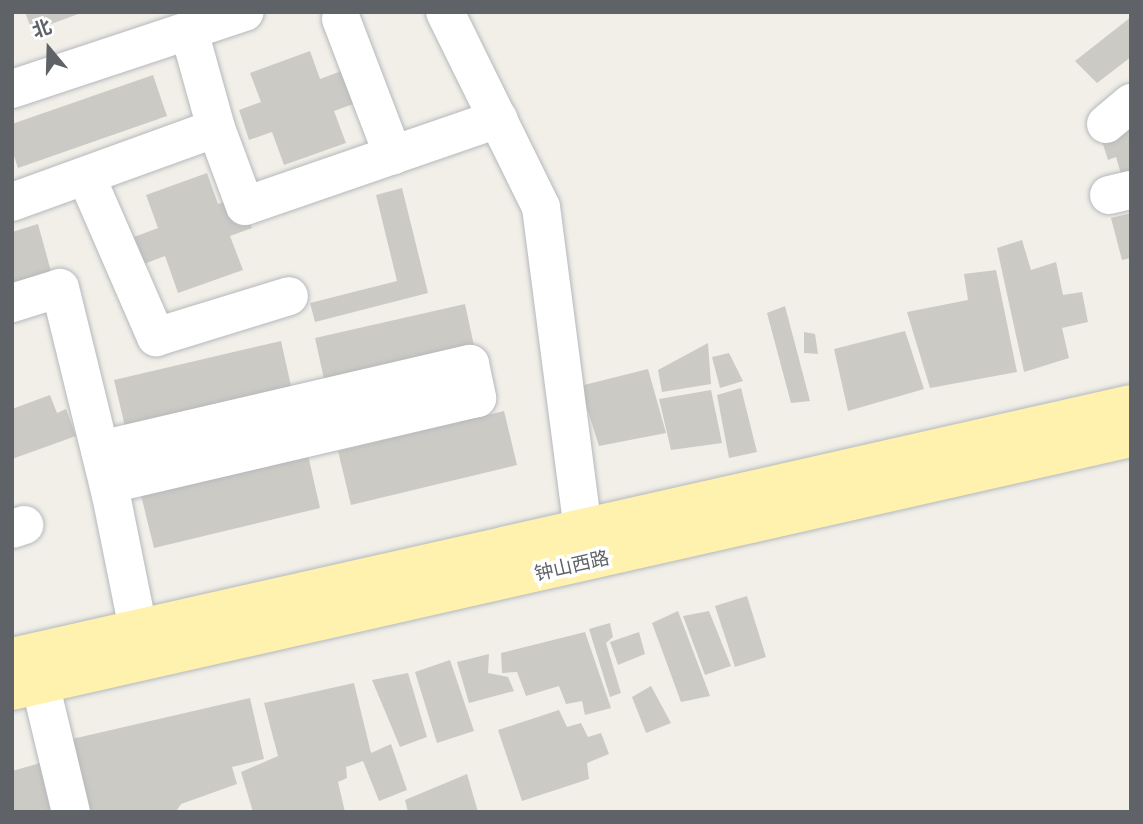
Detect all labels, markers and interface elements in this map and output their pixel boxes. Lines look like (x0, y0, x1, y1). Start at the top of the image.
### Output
north arrow (14, 14, 84, 84)
text: 北 (29, 15, 55, 43)
street label: 钟山西路 (532, 546, 612, 586)

